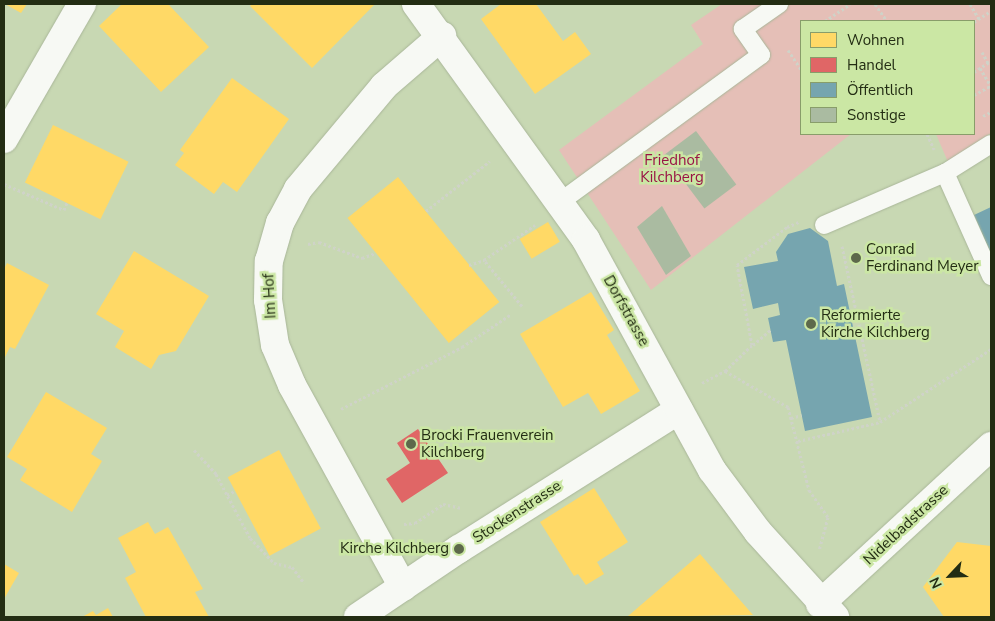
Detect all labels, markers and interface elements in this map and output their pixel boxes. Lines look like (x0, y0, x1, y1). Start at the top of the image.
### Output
legend (800, 20, 975, 135)
text: Wohnen (847, 30, 905, 50)
text: Handel (847, 55, 896, 75)
text: Öffentlich (847, 80, 913, 100)
text: Sonstige (847, 105, 906, 125)
park label: Friedhof Kilchberg (640, 151, 704, 186)
place label: Conrad Ferdinand Meyer (866, 240, 979, 275)
marker: Conrad Ferdinand Meyer (850, 252, 862, 264)
street label: Dorfstrasse (599, 272, 653, 350)
street label: Im Hof (260, 273, 280, 319)
place label: Reformierte Kirche Kilchberg (821, 306, 930, 341)
marker: Reformierte Kirche Kilchberg (805, 318, 817, 330)
place label: Brocki Frauenverein Kilchberg (421, 426, 554, 461)
marker: Brocki Frauenverein Kilchberg (405, 438, 417, 450)
street label: Stockenstrasse (470, 477, 564, 547)
street label: Nidelbadstrasse (860, 481, 952, 569)
place label: Kirche Kilchberg (340, 540, 449, 558)
marker: Kirche Kilchberg (453, 543, 465, 555)
north arrow (925, 551, 975, 601)
text: N (925, 574, 947, 591)

